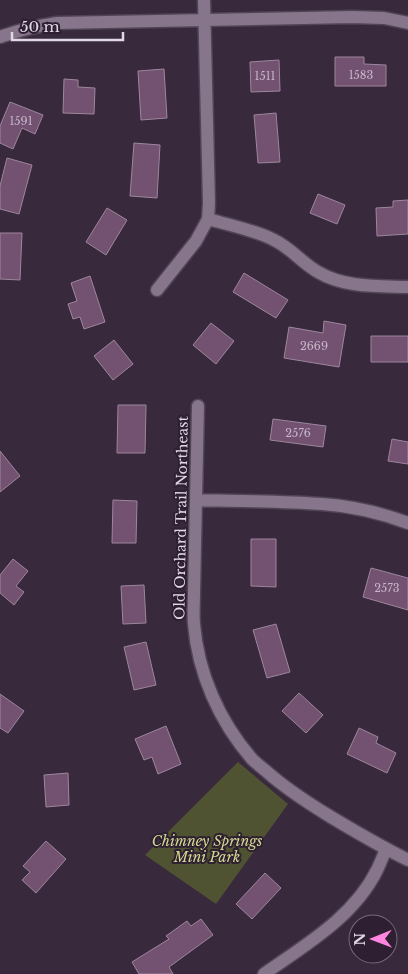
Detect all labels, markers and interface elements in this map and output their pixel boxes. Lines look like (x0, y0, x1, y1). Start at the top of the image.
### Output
scale bar (12, 10, 124, 42)
text: 50 m (20, 17, 60, 36)
house number: 1583 (349, 68, 374, 82)
house number: 1511 (255, 69, 276, 83)
house number: 1591 (9, 114, 33, 128)
house number: 2669 (300, 339, 328, 353)
street label: Old Orchard Trail Northeast (170, 415, 192, 620)
house number: 2576 (285, 426, 311, 440)
house number: 2573 (374, 581, 400, 595)
park label: Chimney Springs Mini Park (152, 832, 262, 866)
north arrow (348, 914, 398, 964)
text: N (351, 932, 369, 946)

